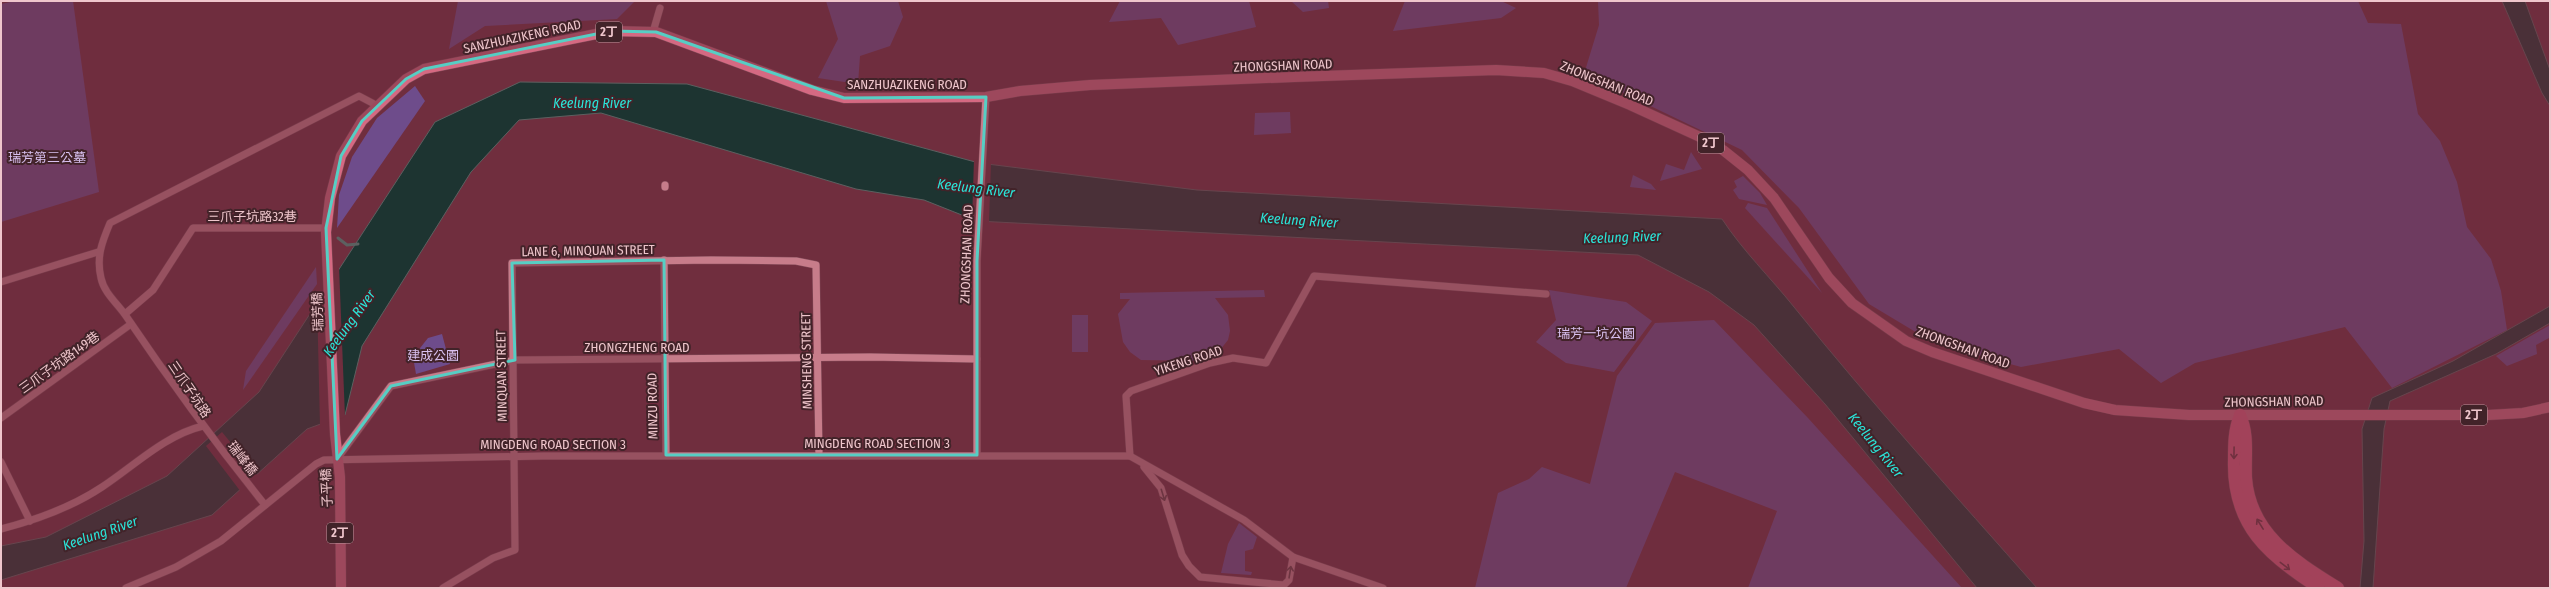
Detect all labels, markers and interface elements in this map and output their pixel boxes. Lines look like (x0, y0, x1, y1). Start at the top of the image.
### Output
street label: SANZHUAZIKENG ROAD (462, 17, 582, 56)
road number: 2丁 (596, 22, 622, 42)
street label: ZHONGSHAN ROAD (1233, 56, 1333, 75)
street label: ZHONGSHAN ROAD (1558, 58, 1656, 109)
street label: SANZHUAZIKENG ROAD (847, 77, 967, 92)
water label: Keelung River (553, 95, 632, 112)
road number: 2丁 (1698, 133, 1724, 153)
park label: 瑞芳第三公墓 (8, 150, 86, 165)
water label: Keelung River (936, 175, 1017, 202)
street label: ZHONGSHAN ROAD (957, 204, 976, 304)
street label: 三爪子坑路32巷 (207, 209, 297, 224)
water label: Keelung River (1259, 209, 1340, 232)
water label: Keelung River (1583, 228, 1662, 247)
street label: LANE 6, MINQUAN STREET (521, 242, 655, 259)
water label: Keelung River (320, 286, 380, 360)
street label: 瑞芳橋 (309, 292, 326, 332)
street label: MINSHENG STREET (798, 312, 815, 410)
street label: ZHONGSHAN ROAD (1914, 323, 2012, 371)
park label: 瑞芳一坑公園 (1557, 326, 1635, 341)
street label: 三爪子坑路149巷 (16, 328, 102, 397)
street label: MINQUAN STREET (493, 330, 510, 422)
street label: ZHONGZHENG ROAD (584, 340, 690, 355)
street label: YIKENG ROAD (1152, 342, 1224, 379)
park label: 建成公園 (407, 348, 459, 363)
street label: 三爪子坑路 (165, 358, 214, 420)
street label: MINZU ROAD (644, 373, 661, 439)
street label: ZHONGSHAN ROAD (2224, 393, 2324, 410)
road number: 2丁 (2461, 405, 2487, 425)
water label: Keelung River (1844, 410, 1907, 482)
street label: MINGDENG ROAD SECTION 3 (804, 436, 950, 451)
street label: MINGDENG ROAD SECTION 3 (480, 437, 626, 452)
street label: 瑞峰橋 (225, 438, 261, 478)
one-way arrow (2230, 446, 2238, 459)
street label: 子平橋 (318, 468, 335, 508)
one-way arrow (1160, 489, 1167, 502)
water label: Keelung River (61, 512, 141, 554)
one-way arrow (2256, 518, 2264, 530)
road number: 2丁 (327, 523, 353, 543)
one-way arrow (2280, 561, 2291, 570)
one-way arrow (1286, 566, 1294, 579)

